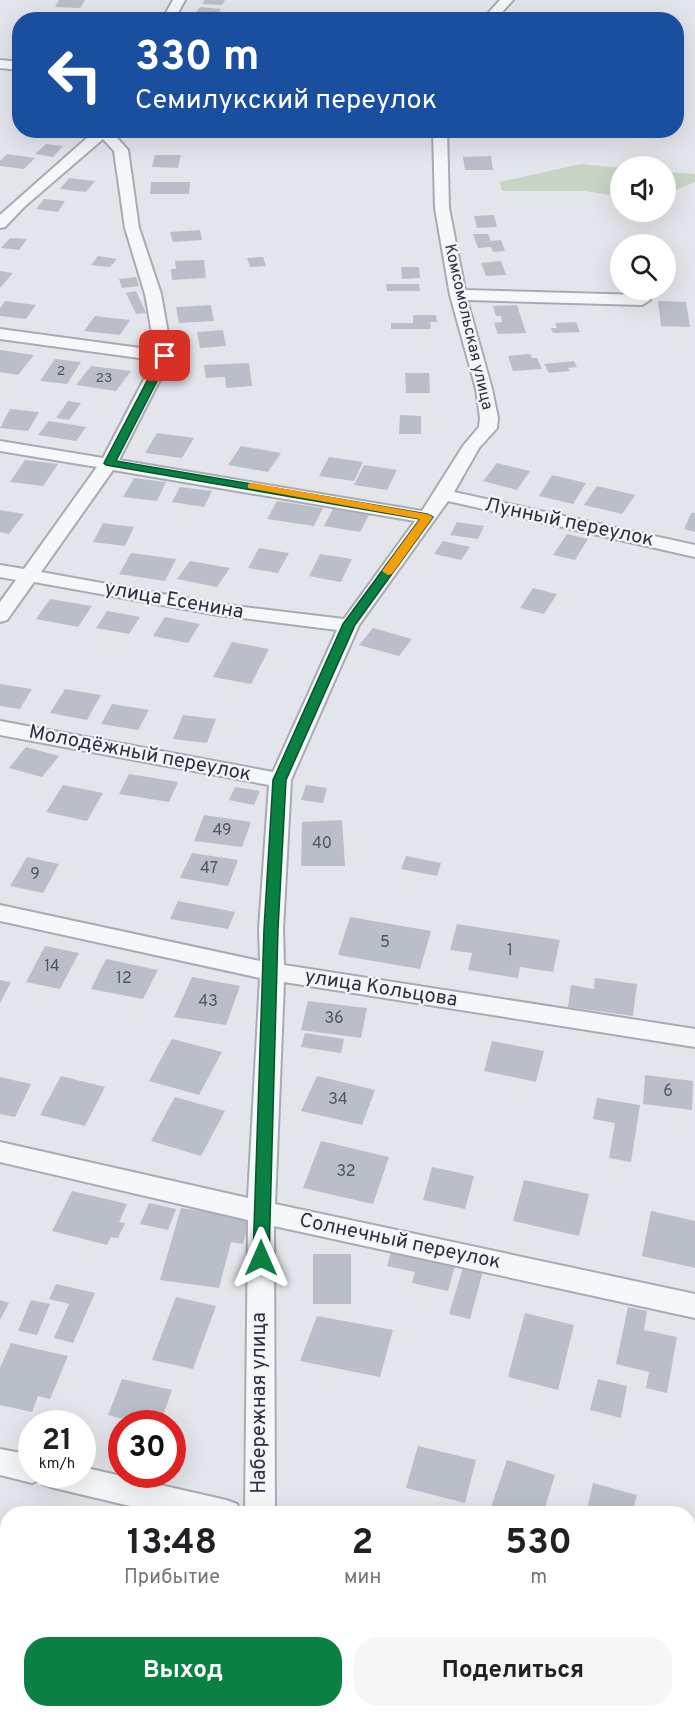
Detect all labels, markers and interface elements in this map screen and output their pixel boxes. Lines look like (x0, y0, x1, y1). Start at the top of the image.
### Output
text: 330 m (135, 32, 260, 85)
icon: left (36, 36, 114, 114)
text: Семилукский переулок (135, 84, 437, 118)
map controls (610, 156, 676, 300)
button: sound (610, 156, 676, 222)
button: search (610, 234, 676, 300)
street label: Комсомольская улица (439, 242, 497, 412)
pin (139, 330, 190, 381)
icon: arrive (148, 339, 181, 372)
house number: 2 (57, 363, 65, 380)
house number: 23 (96, 370, 113, 387)
street label: Лунный переулок (482, 492, 656, 554)
street label: улица Есенина (102, 576, 246, 626)
street label: Молодёжный переулок (26, 720, 254, 788)
house number: 49 (212, 821, 232, 841)
house number: 40 (312, 834, 332, 854)
house number: 47 (200, 859, 218, 879)
house number: 9 (30, 865, 40, 885)
house number: 5 (380, 933, 390, 953)
house number: 1 (507, 941, 513, 961)
house number: 14 (44, 957, 60, 977)
street label: улица Кольцова (303, 964, 459, 1014)
house number: 12 (116, 969, 132, 989)
house number: 43 (198, 992, 218, 1012)
house number: 36 (324, 1009, 344, 1029)
house number: 6 (663, 1082, 673, 1102)
house number: 34 (328, 1090, 348, 1110)
house number: 32 (336, 1162, 356, 1182)
street label: Солнечный переулок (297, 1208, 503, 1276)
position arrow (229, 1226, 293, 1290)
street label: Набережная улица (247, 1312, 273, 1494)
speed limit sign: 30 (108, 1410, 186, 1488)
text: 21 (42, 1423, 72, 1460)
text: km/h (39, 1455, 75, 1474)
text: 13:48 (127, 1521, 217, 1567)
text: 2 (352, 1521, 374, 1567)
text: 530 (505, 1521, 572, 1567)
text: Прибытие (124, 1565, 220, 1591)
text: мин (344, 1565, 381, 1591)
text: m (530, 1565, 547, 1591)
button: Выход (24, 1637, 342, 1706)
button: Поделиться (354, 1637, 672, 1706)

